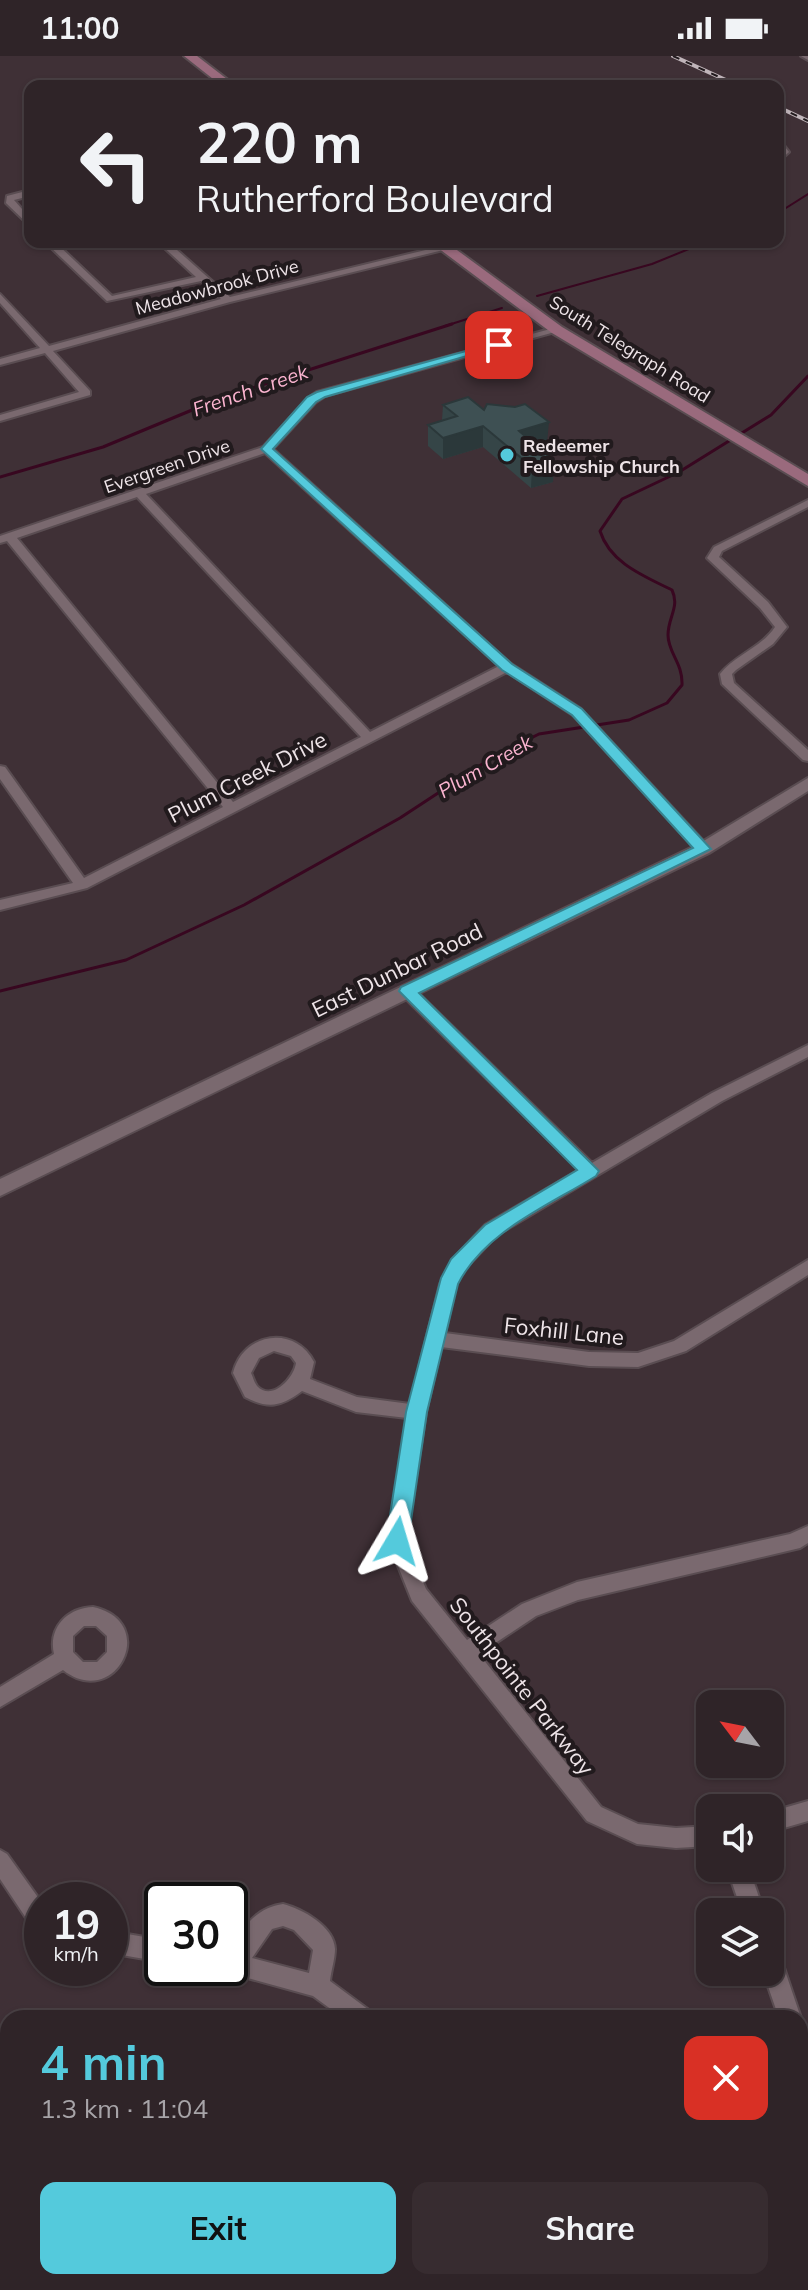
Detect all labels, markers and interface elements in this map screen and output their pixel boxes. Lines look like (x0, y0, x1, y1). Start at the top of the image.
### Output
text: 11:00 (40, 9, 119, 47)
text: 220 m (196, 107, 363, 177)
icon: left (64, 112, 168, 216)
text: Rutherford Boulevard (196, 176, 554, 221)
street label: Meadowbrook Drive (133, 254, 301, 320)
street label: South Telegraph Road (545, 290, 715, 408)
pin (465, 311, 533, 379)
icon: arrive (477, 323, 521, 367)
water label: French Creek (189, 358, 312, 421)
street label: Evergreen Drive (101, 434, 233, 498)
place label: Redeemer Fellowship Church (523, 434, 680, 478)
marker: Redeemer Fellowship Church (498, 446, 516, 464)
street label: Plum Creek Drive (163, 725, 331, 829)
water label: Plum Creek (433, 729, 537, 803)
street label: East Dunbar Road (307, 917, 487, 1023)
street label: Foxhill Lane (503, 1311, 625, 1351)
position arrow (355, 1499, 439, 1583)
street label: Southpointe Parkway (444, 1591, 600, 1781)
north arrow (696, 1690, 784, 1778)
map controls (696, 1690, 784, 1986)
button: sound (696, 1794, 784, 1882)
speed limit sign: 30 (144, 1882, 248, 1986)
button: layers (696, 1898, 784, 1986)
text: 19 (52, 1899, 100, 1949)
text: km/h (53, 1941, 99, 1966)
text: 4 min (40, 2032, 167, 2092)
button: close (684, 2036, 768, 2120)
text: 1.3 km · 11:04 (40, 2092, 208, 2125)
button: Exit (40, 2182, 396, 2274)
button: Share (412, 2182, 768, 2274)

